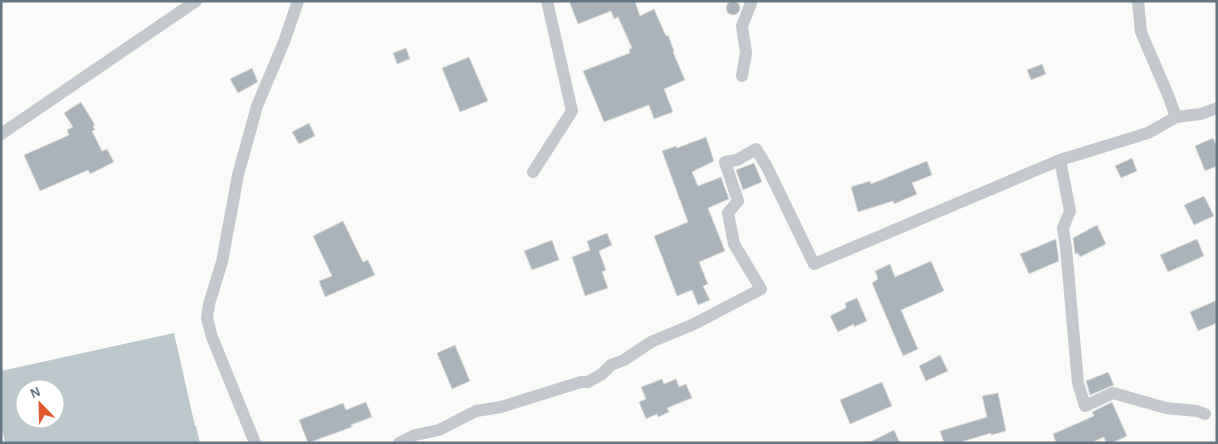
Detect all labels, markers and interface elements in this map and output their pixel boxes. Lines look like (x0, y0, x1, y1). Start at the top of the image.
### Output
north arrow (15, 379, 65, 429)
text: N (28, 385, 43, 401)

